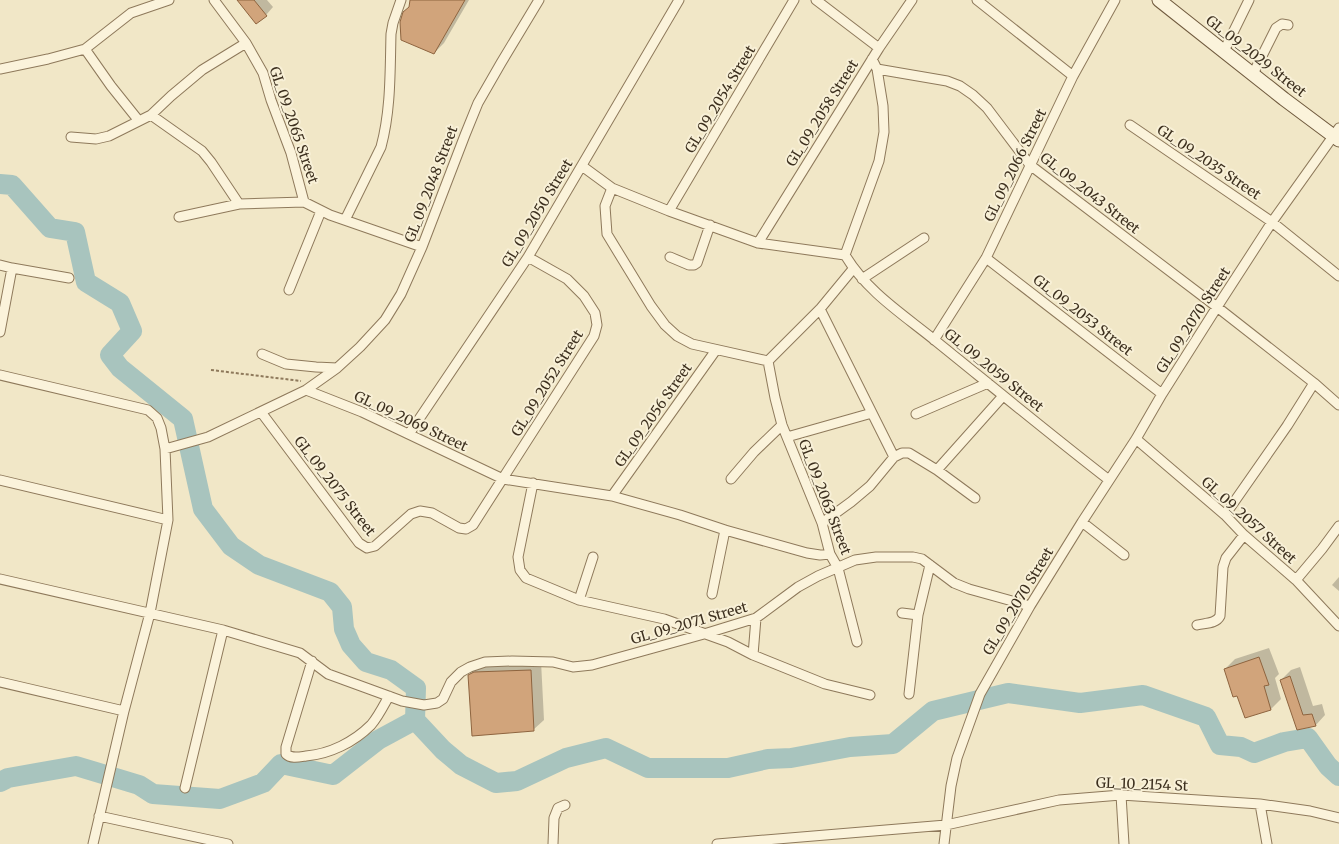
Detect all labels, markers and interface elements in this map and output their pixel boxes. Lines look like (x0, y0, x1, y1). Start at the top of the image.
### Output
street label: GL_09_2029 Street (1202, 11, 1310, 101)
street label: GL_09_2054 Street (681, 41, 760, 156)
street label: GL_09_2058 Street (782, 56, 862, 170)
street label: GL_09_2065 Street (266, 64, 323, 186)
street label: GL_09_2066 Street (980, 105, 1050, 224)
street label: GL_09_2035 Street (1154, 121, 1265, 204)
street label: GL_09_2048 Street (401, 123, 462, 245)
street label: GL_09_2043 Street (1036, 148, 1144, 238)
street label: GL_09_2050 Street (498, 155, 577, 270)
street label: GL_09_2070 Street (1152, 263, 1234, 376)
street label: GL_09_2053 Street (1029, 270, 1137, 360)
street label: GL_09_2059 Street (941, 324, 1048, 416)
street label: GL_09_2052 Street (507, 326, 587, 440)
street label: GL_09_2056 Street (610, 359, 696, 470)
street label: GL_09_2069 Street (351, 387, 471, 455)
street label: GL_09_2075 Street (290, 432, 380, 540)
street label: GL_09_2063 Street (795, 437, 855, 558)
street label: GL_09_2057 Street (1198, 473, 1301, 568)
street label: GL_09_2070 Street (979, 543, 1058, 658)
street label: GL_09_2071 Street (629, 598, 750, 648)
street label: GL_10_2154 St (1096, 773, 1189, 795)

